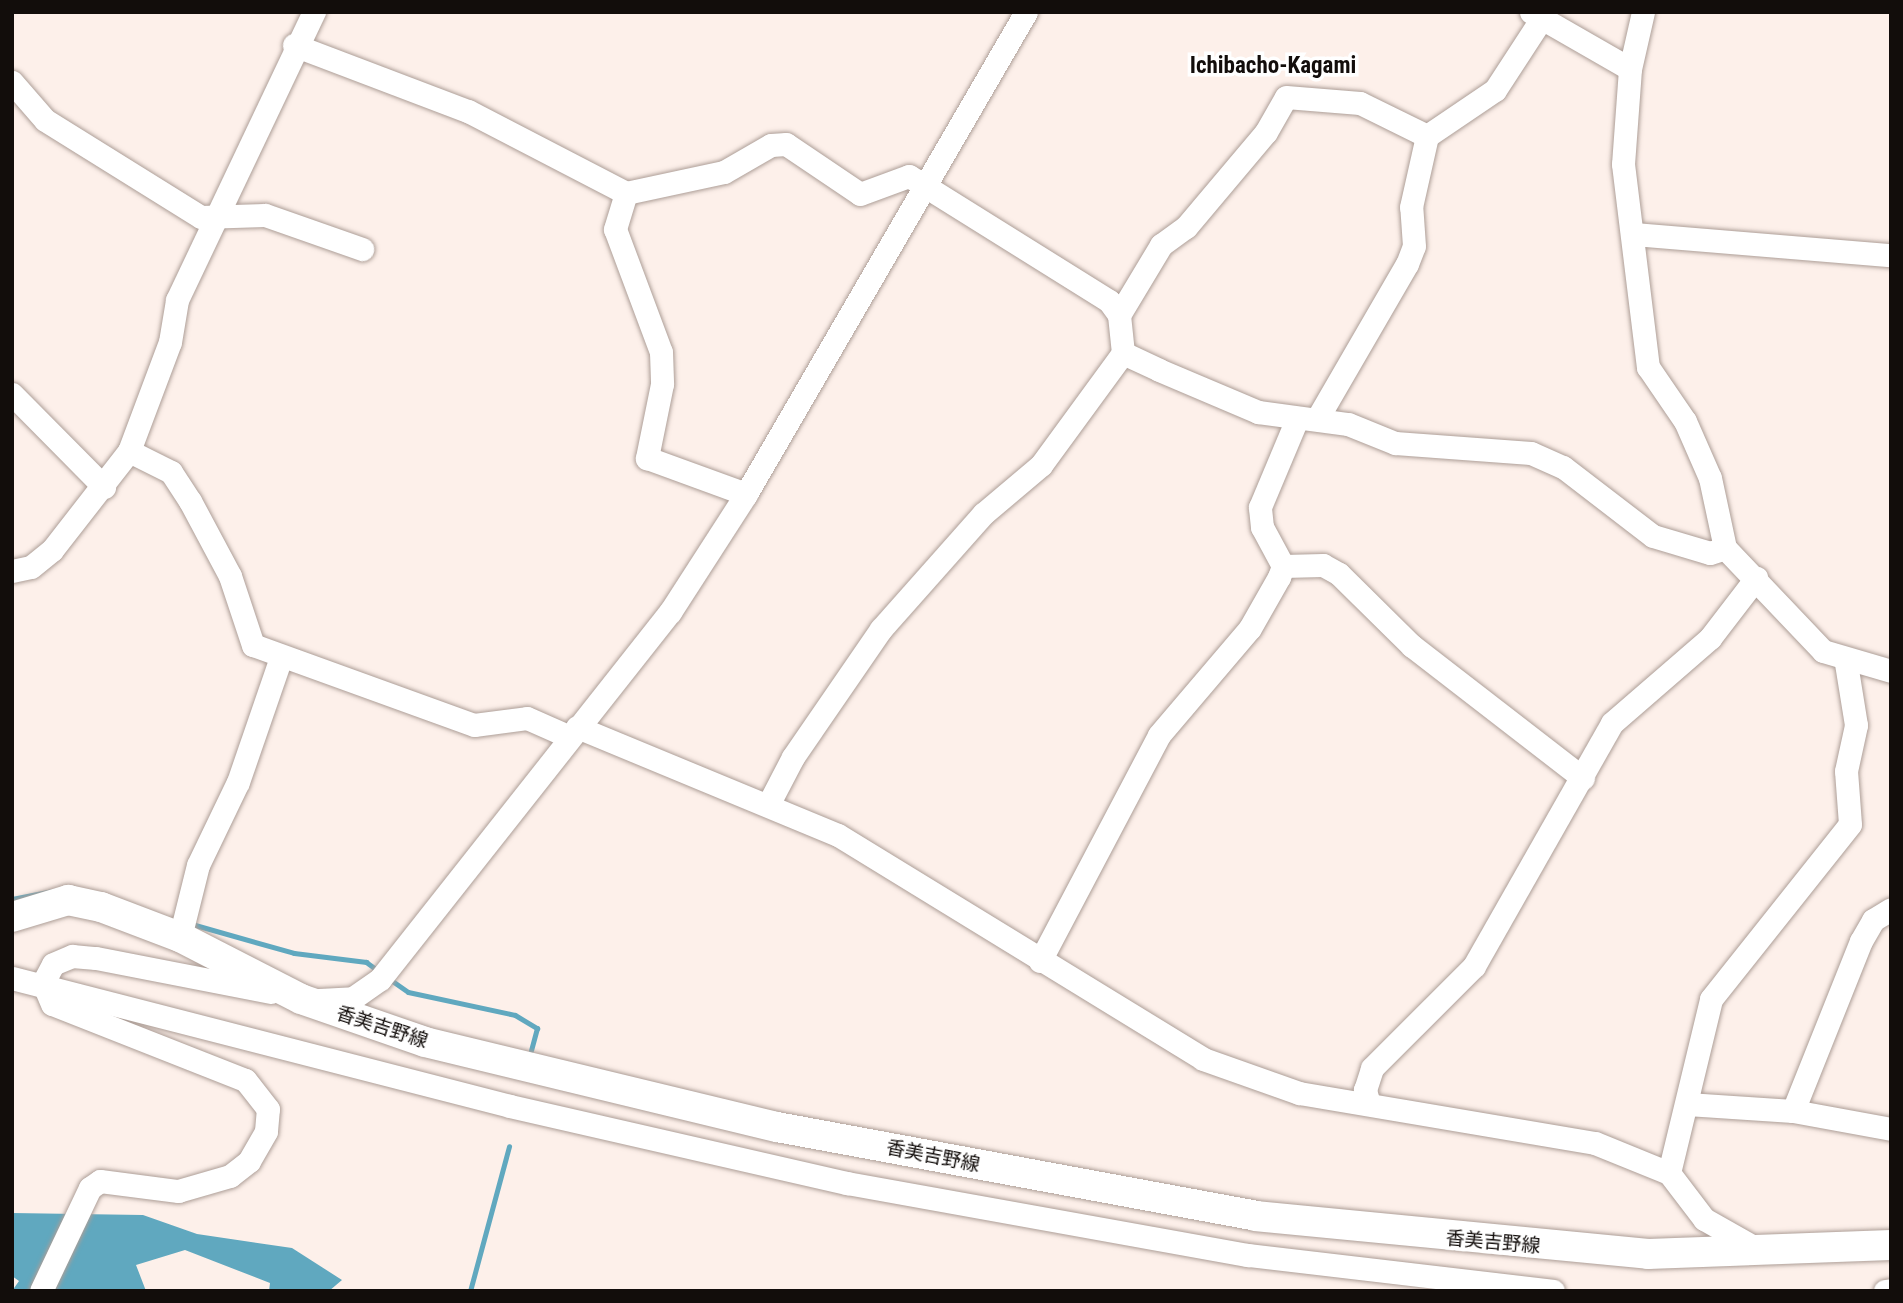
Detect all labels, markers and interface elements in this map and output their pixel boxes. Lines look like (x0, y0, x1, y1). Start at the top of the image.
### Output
district label: Ichibacho-Kagami (1190, 52, 1356, 80)
street label: 香美吉野線 (333, 1001, 431, 1053)
street label: 香美吉野線 (884, 1136, 982, 1176)
street label: 香美吉野線 (1445, 1227, 1541, 1257)

